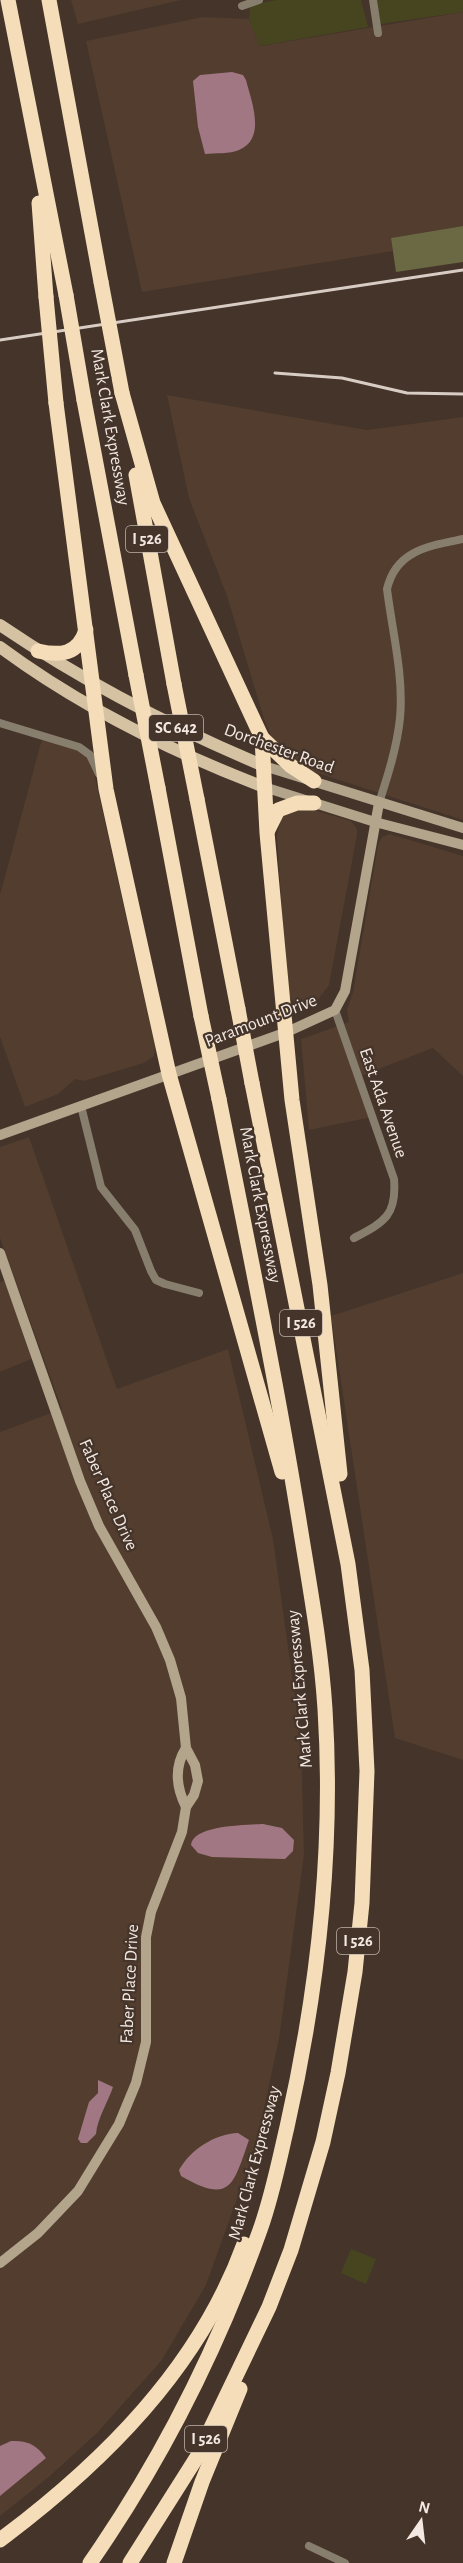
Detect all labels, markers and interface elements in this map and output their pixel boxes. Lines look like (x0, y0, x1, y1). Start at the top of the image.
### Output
street label: Mark Clark Expressway (87, 347, 133, 507)
road number: I 526 (126, 526, 168, 552)
road number: SC 642 (149, 715, 203, 741)
street label: Dorchester Road (222, 721, 336, 777)
street label: Paramount Drive (202, 991, 320, 1051)
street label: East Ada Avenue (356, 1046, 410, 1160)
street label: Mark Clark Expressway (236, 1125, 284, 1285)
road number: I 526 (280, 1310, 322, 1336)
street label: Faber Place Drive (75, 1437, 141, 1553)
street label: Mark Clark Expressway (284, 1609, 316, 1769)
street label: Faber Place Drive (118, 1924, 142, 2044)
road number: I 526 (337, 1928, 379, 1954)
street label: Mark Clark Expressway (226, 2084, 284, 2242)
road number: I 526 (185, 2426, 227, 2452)
north arrow (391, 2491, 451, 2551)
text: N (417, 2498, 432, 2517)

